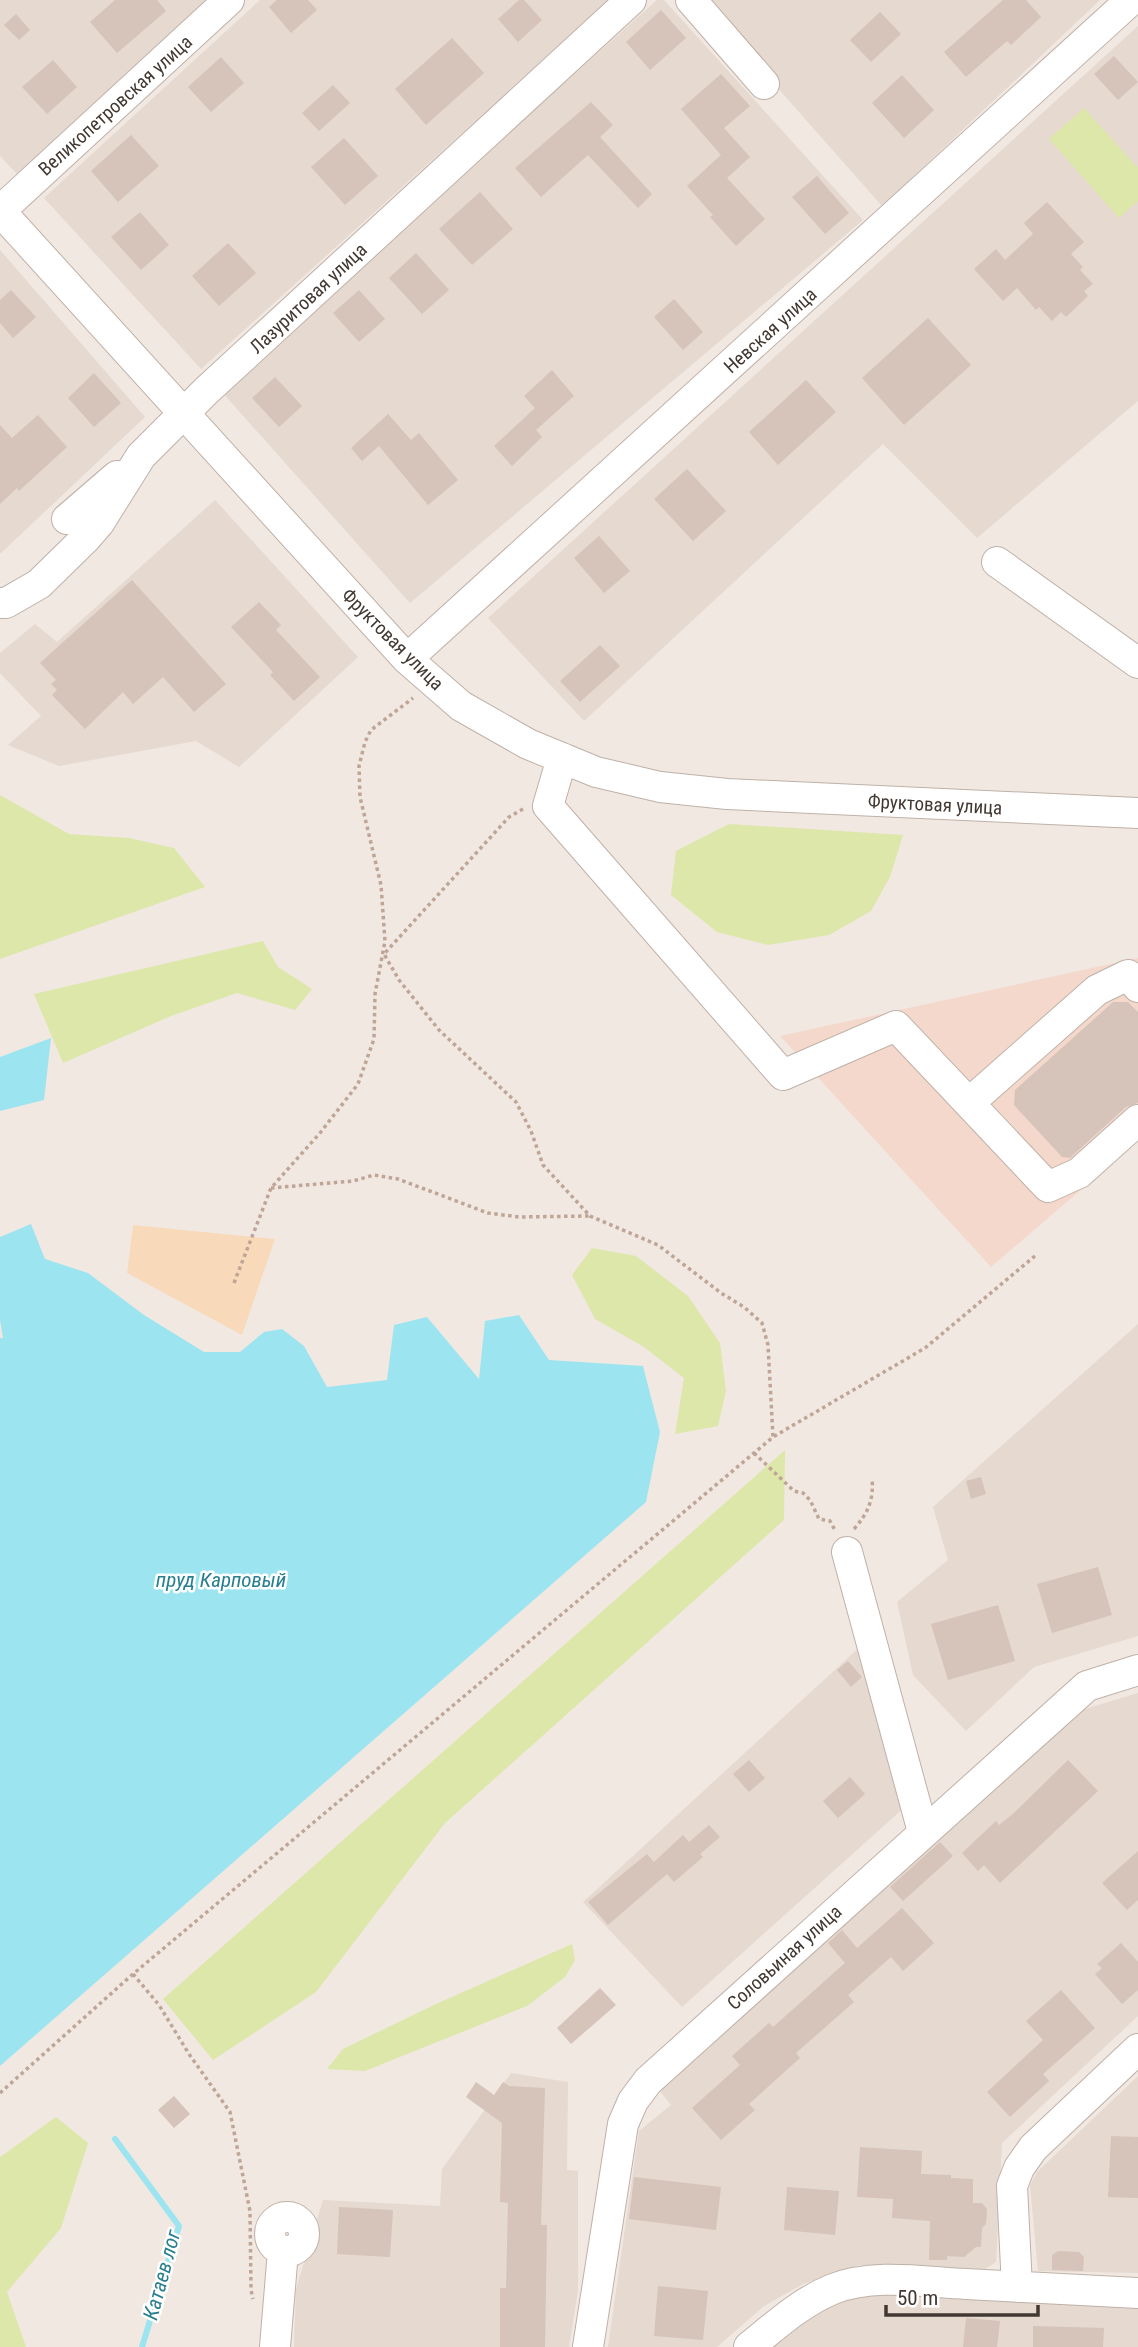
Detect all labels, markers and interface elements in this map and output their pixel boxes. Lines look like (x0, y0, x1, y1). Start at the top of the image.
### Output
street label: Великопетровская улица (34, 30, 197, 180)
street label: Лазуритовая улица (245, 238, 372, 358)
street label: Невская улица (719, 283, 821, 378)
street label: Фруктовая улица (337, 584, 448, 695)
street label: Фруктовая улица (867, 789, 1003, 820)
water label: пруд Карповый (156, 1568, 286, 1592)
street label: Соловьиная улица (722, 1900, 846, 2015)
water label: Катаев лог (138, 2226, 186, 2323)
scale bar (886, 2274, 1038, 2318)
text: 50 m (897, 2286, 938, 2310)

